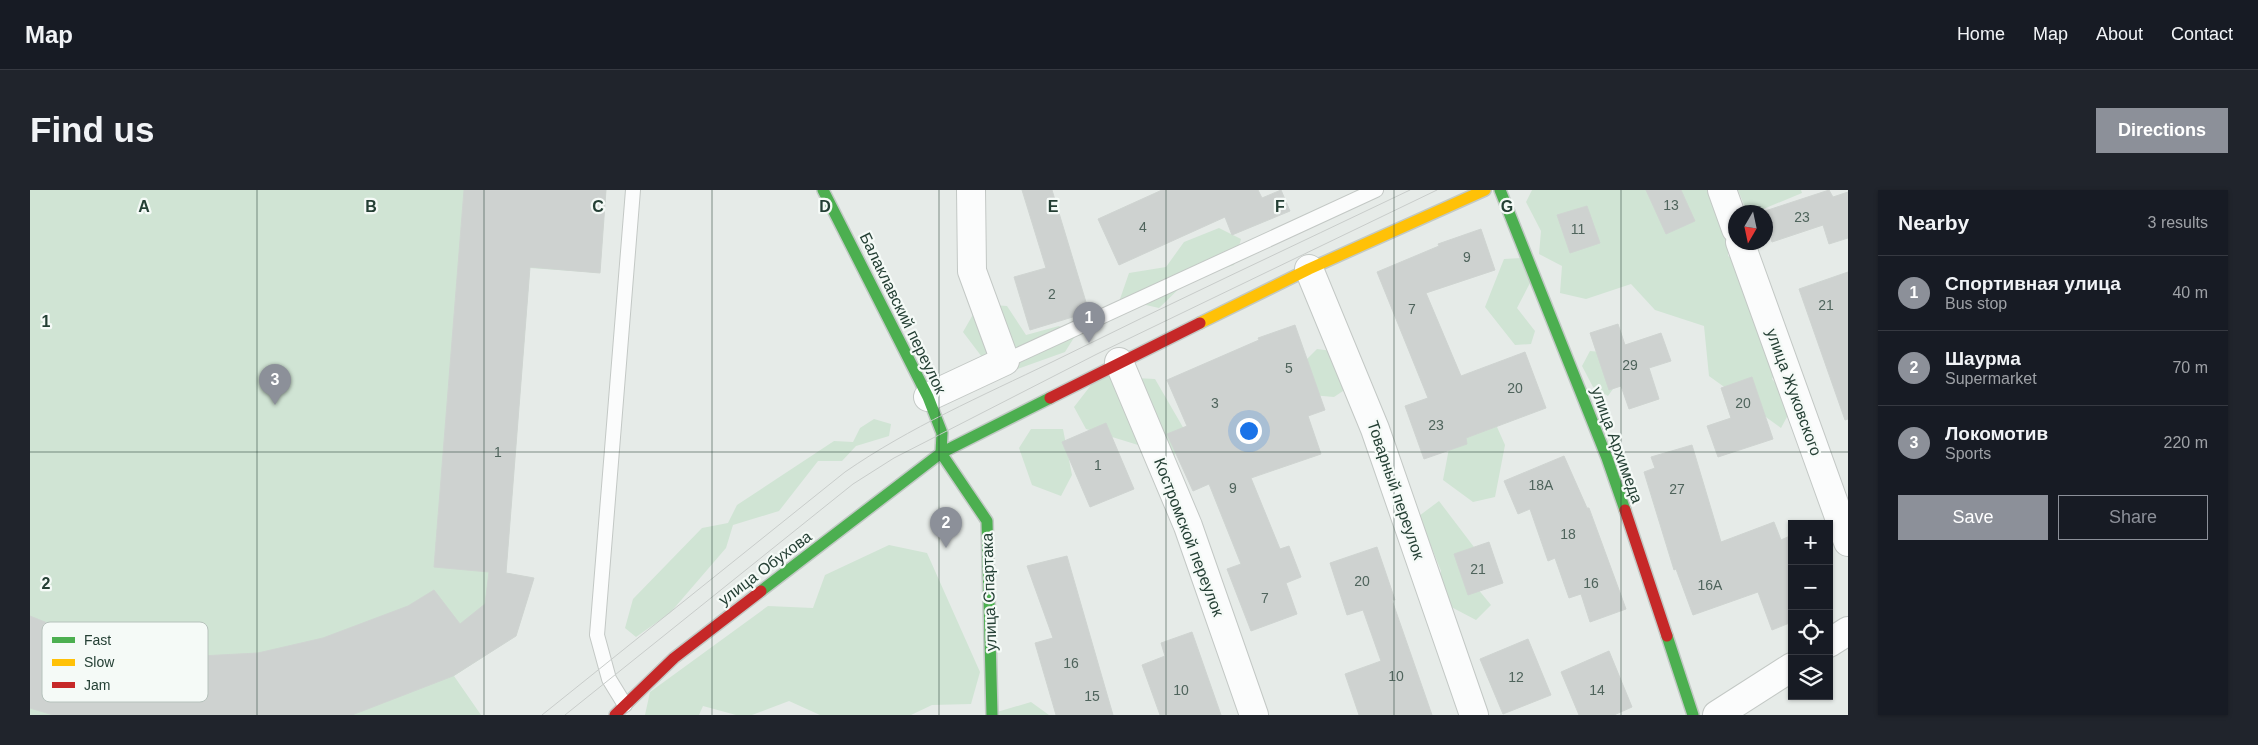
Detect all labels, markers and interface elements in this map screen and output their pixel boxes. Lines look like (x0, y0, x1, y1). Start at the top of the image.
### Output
text: Map (25, 21, 73, 48)
text: Home (1957, 24, 2005, 44)
text: Map (2033, 24, 2068, 44)
text: About (2096, 24, 2143, 44)
text: Contact (2171, 24, 2233, 44)
button: Directions (2096, 108, 2228, 153)
text: Find us (30, 110, 154, 149)
house number: 13 (1663, 197, 1679, 213)
text: A (138, 198, 150, 215)
text: B (365, 198, 377, 215)
text: C (592, 198, 604, 215)
text: D (819, 198, 831, 215)
text: E (1048, 198, 1059, 215)
text: F (1275, 198, 1285, 215)
text: G (1501, 198, 1513, 215)
north arrow (1728, 205, 1773, 250)
house number: 23 (1794, 209, 1810, 225)
text: Nearby (1898, 211, 1969, 234)
text: 3 results (2148, 214, 2208, 231)
house number: 4 (1139, 219, 1147, 235)
house number: 11 (1571, 221, 1585, 237)
street label: Балаклавский переулок (857, 230, 950, 397)
house number: 9 (1463, 249, 1471, 265)
text: Спортивная улица (1945, 273, 2121, 294)
text: 1 (1910, 284, 1918, 301)
text: 40 m (2172, 284, 2208, 301)
house number: 2 (1048, 286, 1056, 302)
text: Bus stop (1945, 295, 2007, 312)
house number: 21 (1818, 297, 1834, 313)
house number: 7 (1408, 301, 1416, 317)
pin: 1 (1073, 302, 1105, 343)
text: 1 (42, 313, 51, 330)
street label: улица Жуковского (1763, 326, 1825, 458)
text: Шаурма (1945, 348, 2021, 369)
house number: 29 (1622, 357, 1638, 373)
text: 2 (1910, 359, 1918, 376)
text: 70 m (2172, 359, 2208, 376)
house number: 5 (1285, 360, 1293, 376)
pin: 3 (259, 364, 291, 405)
text: Supermarket (1945, 370, 2037, 387)
house number: 20 (1507, 380, 1523, 396)
street label: улица Архимеда (1588, 385, 1646, 506)
house number: 3 (1211, 395, 1219, 411)
house number: 20 (1735, 395, 1751, 411)
house number: 23 (1428, 417, 1444, 433)
your location (1236, 418, 1262, 444)
street label: Товарный переулок (1364, 418, 1428, 562)
text: Локомотив (1945, 423, 2048, 444)
text: 3 (1910, 434, 1918, 451)
text: 220 m (2164, 434, 2208, 451)
house number: 1 (494, 444, 502, 460)
text: Sports (1945, 445, 1991, 462)
street label: Костромской переулок (1151, 456, 1227, 619)
house number: 1 (1094, 457, 1102, 473)
house number: 18А (1529, 477, 1554, 493)
house number: 9 (1229, 480, 1237, 496)
house number: 27 (1669, 481, 1685, 497)
button: Save (1898, 495, 2048, 540)
button: Share (2058, 495, 2208, 540)
pin: 2 (930, 507, 962, 548)
map controls (1788, 520, 1833, 700)
button: + (1788, 520, 1833, 565)
house number: 18 (1560, 526, 1576, 542)
street label: улица Обухова (715, 528, 815, 608)
street label: улица Спартака (978, 532, 1000, 651)
house number: 21 (1470, 561, 1486, 577)
button: − (1788, 565, 1833, 610)
house number: 20 (1354, 573, 1370, 589)
text: 2 (42, 575, 51, 592)
house number: 16 (1583, 575, 1599, 591)
house number: 16А (1698, 577, 1723, 593)
house number: 7 (1261, 590, 1269, 606)
button: locate (1788, 610, 1833, 655)
legend (42, 622, 208, 702)
text: Fast (84, 632, 111, 648)
text: Slow (84, 654, 115, 670)
house number: 16 (1063, 655, 1079, 671)
button: layers (1788, 655, 1833, 700)
house number: 10 (1388, 668, 1404, 684)
house number: 12 (1508, 669, 1524, 685)
text: Jam (84, 677, 110, 693)
house number: 10 (1173, 682, 1189, 698)
house number: 14 (1589, 682, 1605, 698)
house number: 15 (1084, 688, 1100, 704)

